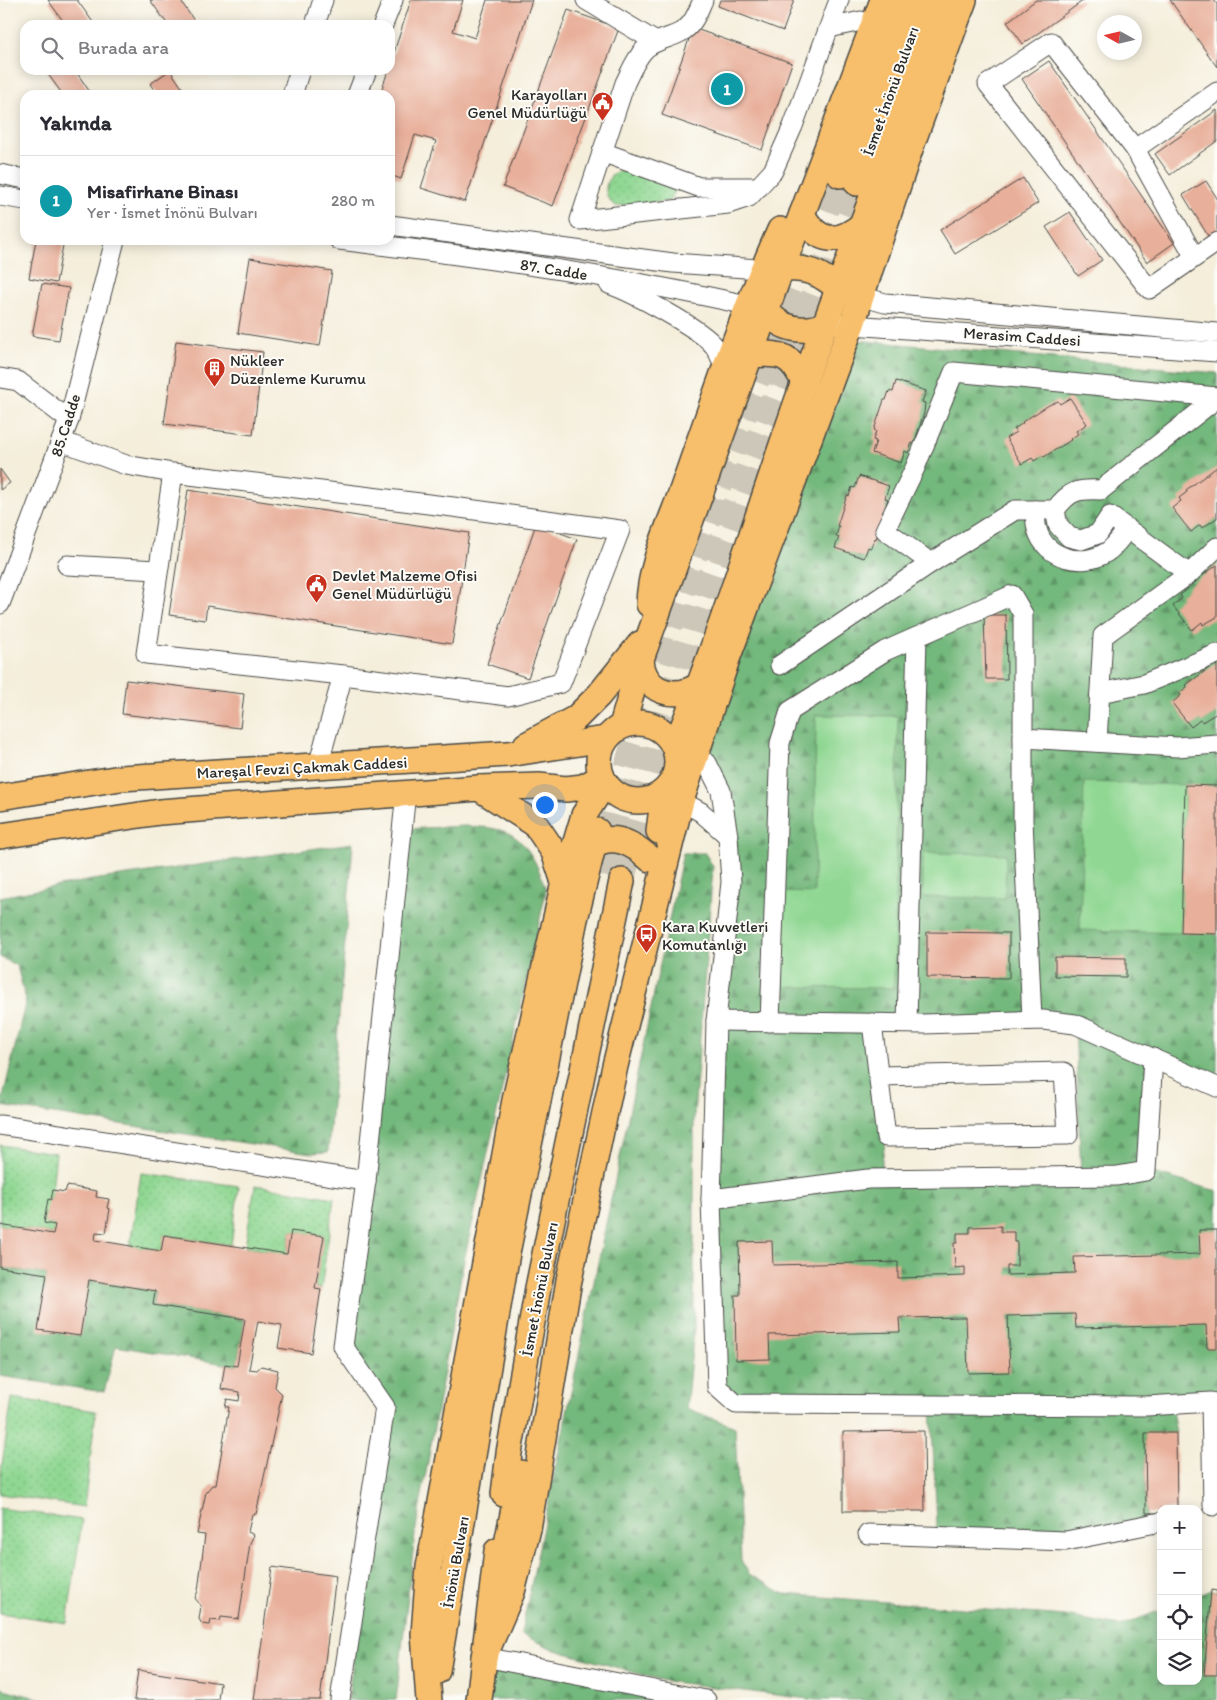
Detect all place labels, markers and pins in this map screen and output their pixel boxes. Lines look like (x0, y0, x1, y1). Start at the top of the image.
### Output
pin: 1 (711, 70, 743, 108)
place label: Karayolları Genel Müdürlüğü (467, 85, 587, 122)
public building icon: Karayolları Genel Müdürlüğü (591, 91, 615, 122)
place label: Nükleer Düzenleme Kurumu (230, 351, 366, 388)
building icon: Nükleer Düzenleme Kurumu (202, 357, 226, 388)
place label: Devlet Malzeme Ofisi Genel Müdürlüğü (332, 566, 477, 603)
public building icon: Devlet Malzeme Ofisi Genel Müdürlüğü (304, 572, 328, 603)
place label: Kara Kuvvetleri Komutanlığı (662, 917, 768, 954)
bus stop icon: Kara Kuvvetleri Komutanlığı (634, 923, 658, 954)

